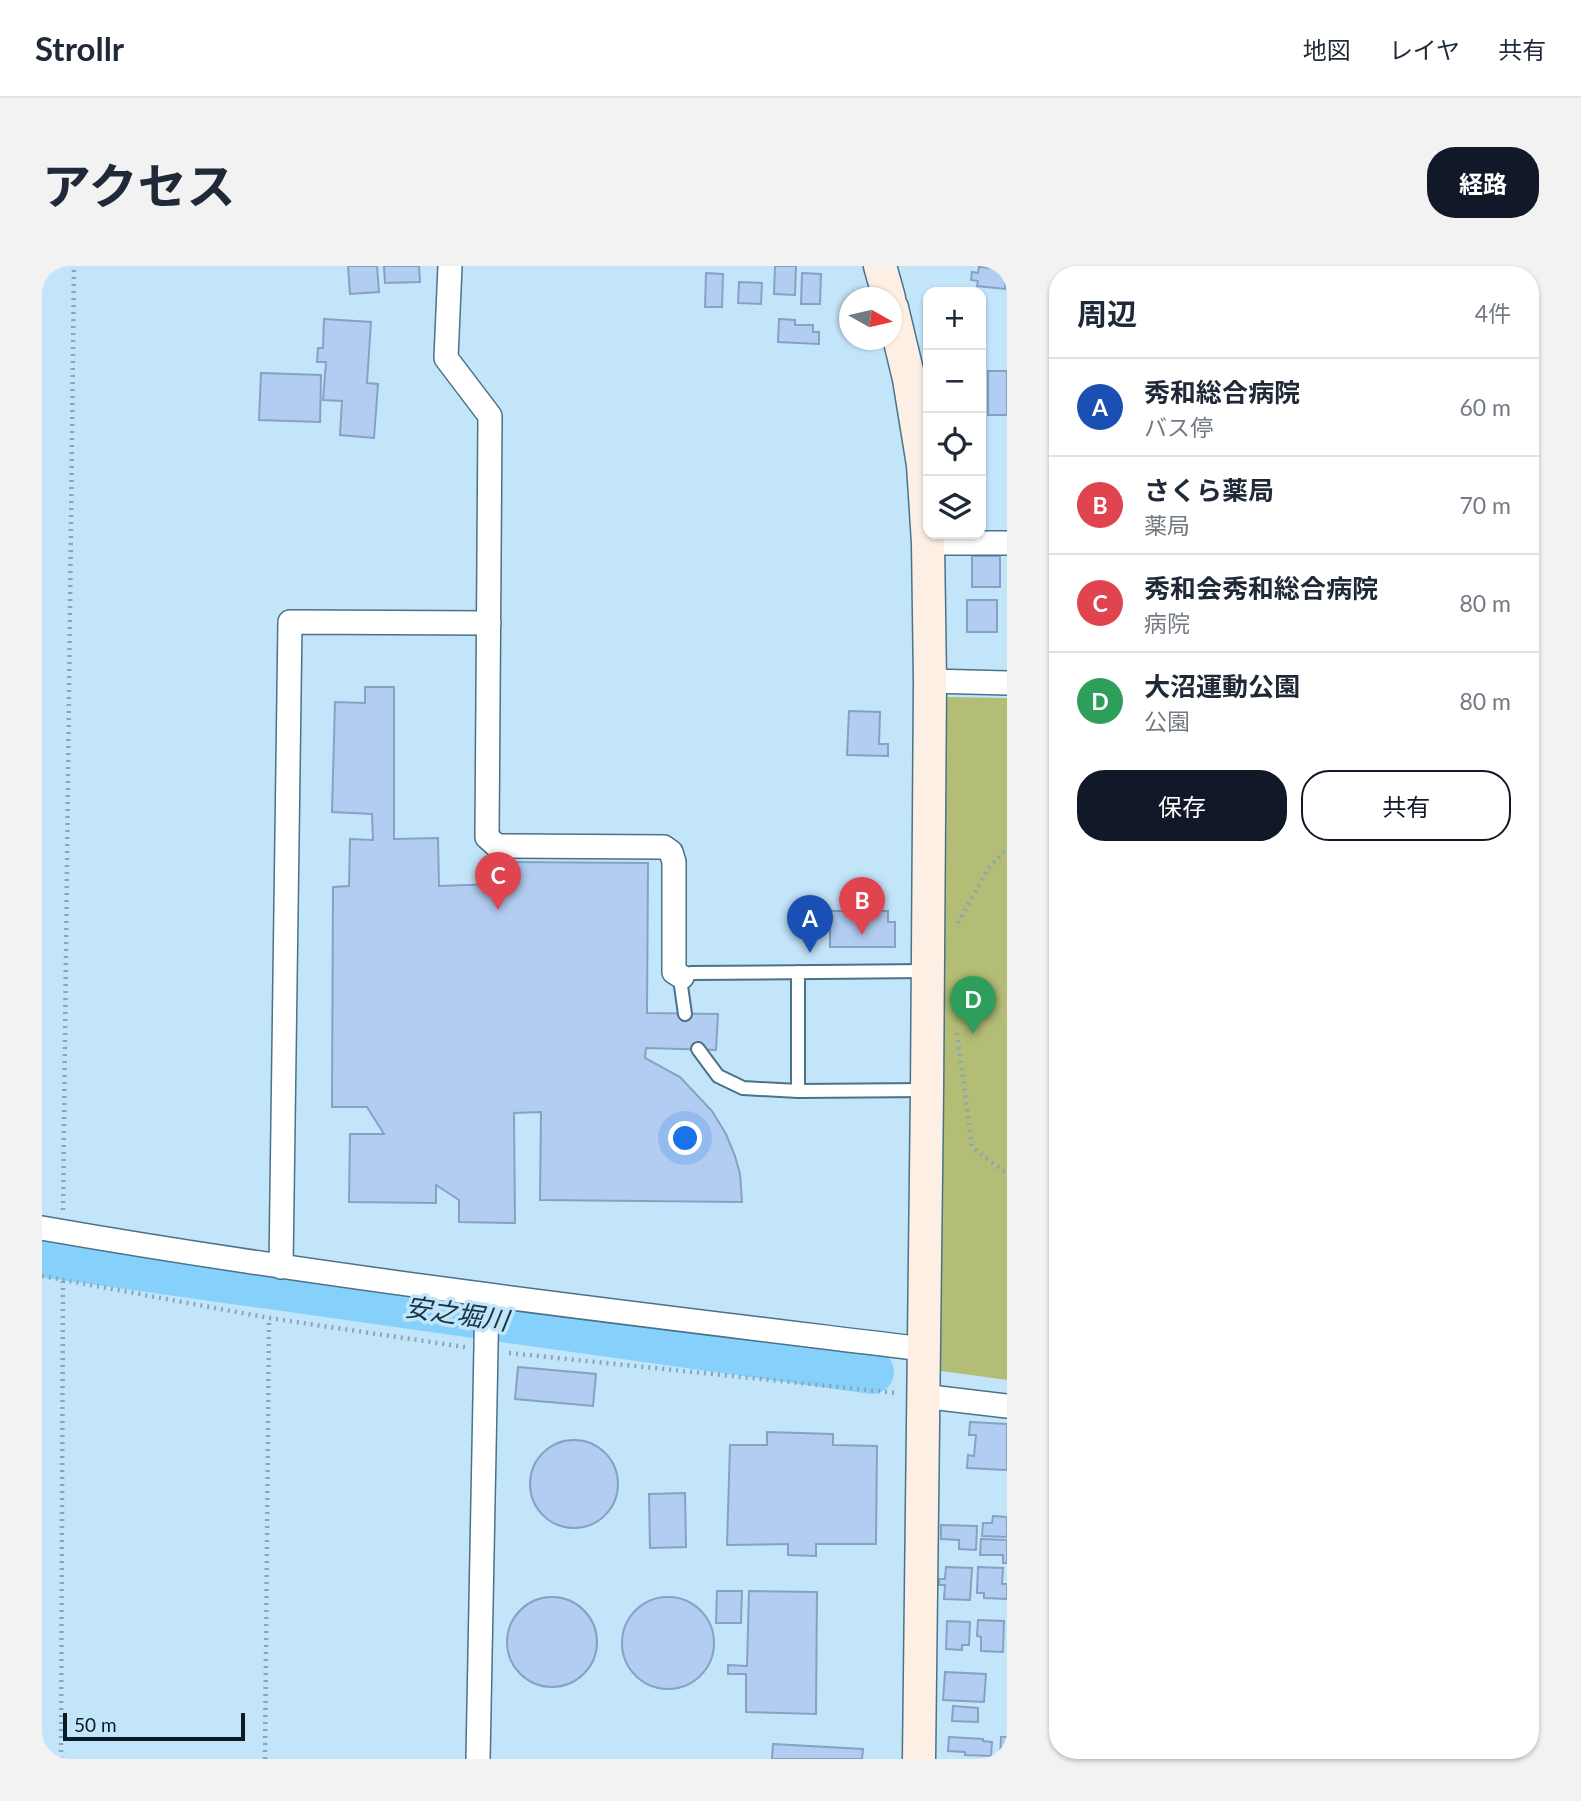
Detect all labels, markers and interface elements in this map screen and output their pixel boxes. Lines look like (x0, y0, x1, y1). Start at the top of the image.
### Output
text: Strollr (35, 28, 124, 68)
text: 地図 (1303, 35, 1351, 64)
text: レイヤ (1389, 35, 1460, 64)
text: 共有 (1498, 35, 1546, 64)
button: 経路 (1427, 147, 1539, 218)
text: アクセス (42, 156, 236, 214)
north arrow (839, 287, 902, 350)
map controls (923, 287, 986, 539)
button: + (923, 287, 986, 350)
text: 周辺 (1077, 295, 1137, 331)
text: 4件 (1475, 299, 1511, 327)
button: − (923, 350, 986, 413)
text: 秀和総合病院 (1144, 376, 1300, 408)
text: A (1092, 393, 1108, 421)
text: 60 m (1460, 393, 1511, 421)
button: locate (923, 413, 986, 476)
text: バス停 (1144, 413, 1213, 441)
text: さくら薬局 (1144, 474, 1274, 506)
button: layers (923, 476, 986, 539)
text: B (1092, 491, 1108, 519)
text: 70 m (1460, 491, 1511, 519)
text: 薬局 (1144, 511, 1190, 539)
text: 秀和会秀和総合病院 (1144, 572, 1378, 604)
text: C (1092, 589, 1108, 617)
text: 80 m (1460, 589, 1511, 617)
text: 病院 (1144, 609, 1190, 637)
text: 大沼運動公園 (1144, 670, 1300, 702)
text: D (1091, 687, 1109, 715)
text: 80 m (1460, 687, 1511, 715)
text: 公園 (1144, 707, 1190, 735)
button: 保存 (1077, 770, 1287, 841)
button: 共有 (1301, 770, 1511, 841)
pin: C (475, 852, 521, 910)
pin: B (839, 877, 885, 935)
pin: A (787, 895, 833, 953)
pin: D (950, 976, 996, 1034)
your location (668, 1121, 702, 1155)
water label: 安之堀川 (403, 1290, 514, 1336)
scale bar (63, 1710, 245, 1742)
text: 50 m (74, 1713, 117, 1736)

